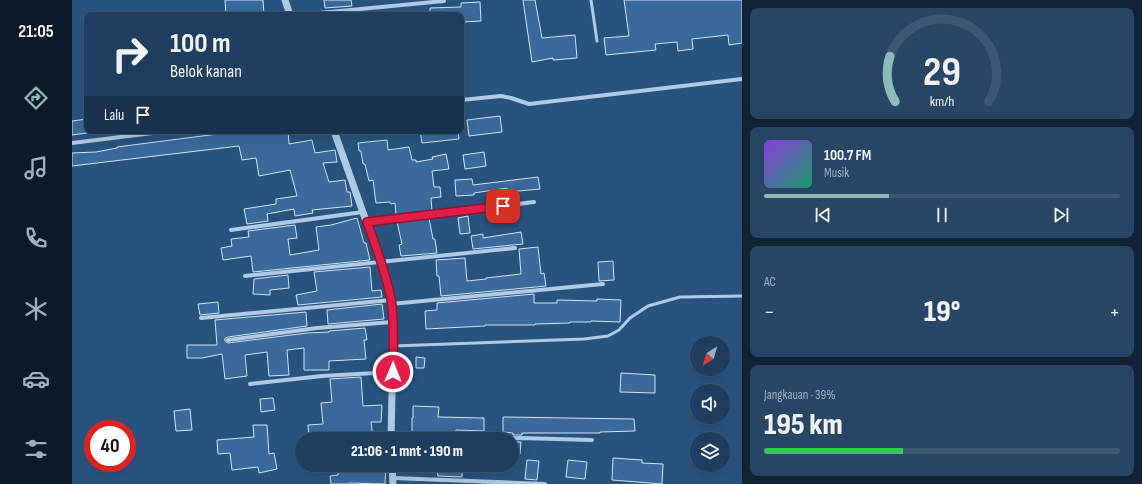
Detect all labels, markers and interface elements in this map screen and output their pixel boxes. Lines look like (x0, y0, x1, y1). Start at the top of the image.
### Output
text: 21:05 (18, 21, 54, 42)
text: 100 m (170, 27, 231, 60)
icon: right (104, 28, 156, 80)
text: 29 (923, 47, 961, 96)
text: Belok kanan (170, 61, 242, 82)
icon: directions (22, 84, 50, 112)
text: km/h (930, 92, 954, 109)
icon: arrive (132, 104, 154, 126)
text: Lalu (104, 106, 124, 125)
text: 100.7 FM (824, 146, 871, 165)
icon: music (22, 154, 50, 182)
text: Musik (824, 165, 849, 181)
pin (486, 189, 520, 223)
icon: arrive (492, 195, 514, 217)
icon: previous (812, 204, 834, 226)
icon: pause (931, 204, 953, 226)
icon: next (1050, 204, 1072, 226)
icon: phone (22, 224, 50, 252)
text: AC (764, 274, 776, 290)
text: 19° (924, 294, 960, 330)
icon: climate (22, 295, 50, 323)
text: − (764, 299, 775, 326)
text: + (1109, 299, 1120, 326)
north arrow (690, 336, 730, 376)
map controls (690, 336, 730, 472)
position arrow (372, 351, 414, 393)
icon: car (22, 365, 50, 393)
button: sound (690, 384, 730, 424)
text: Jangkauan · 39% (764, 387, 836, 403)
text: 195 km (764, 407, 843, 443)
speed limit sign: 40 (84, 420, 136, 472)
button: layers (690, 432, 730, 472)
icon: filters (22, 435, 50, 463)
text: 21:06 · 1 mnt · 190 m (351, 442, 463, 461)

